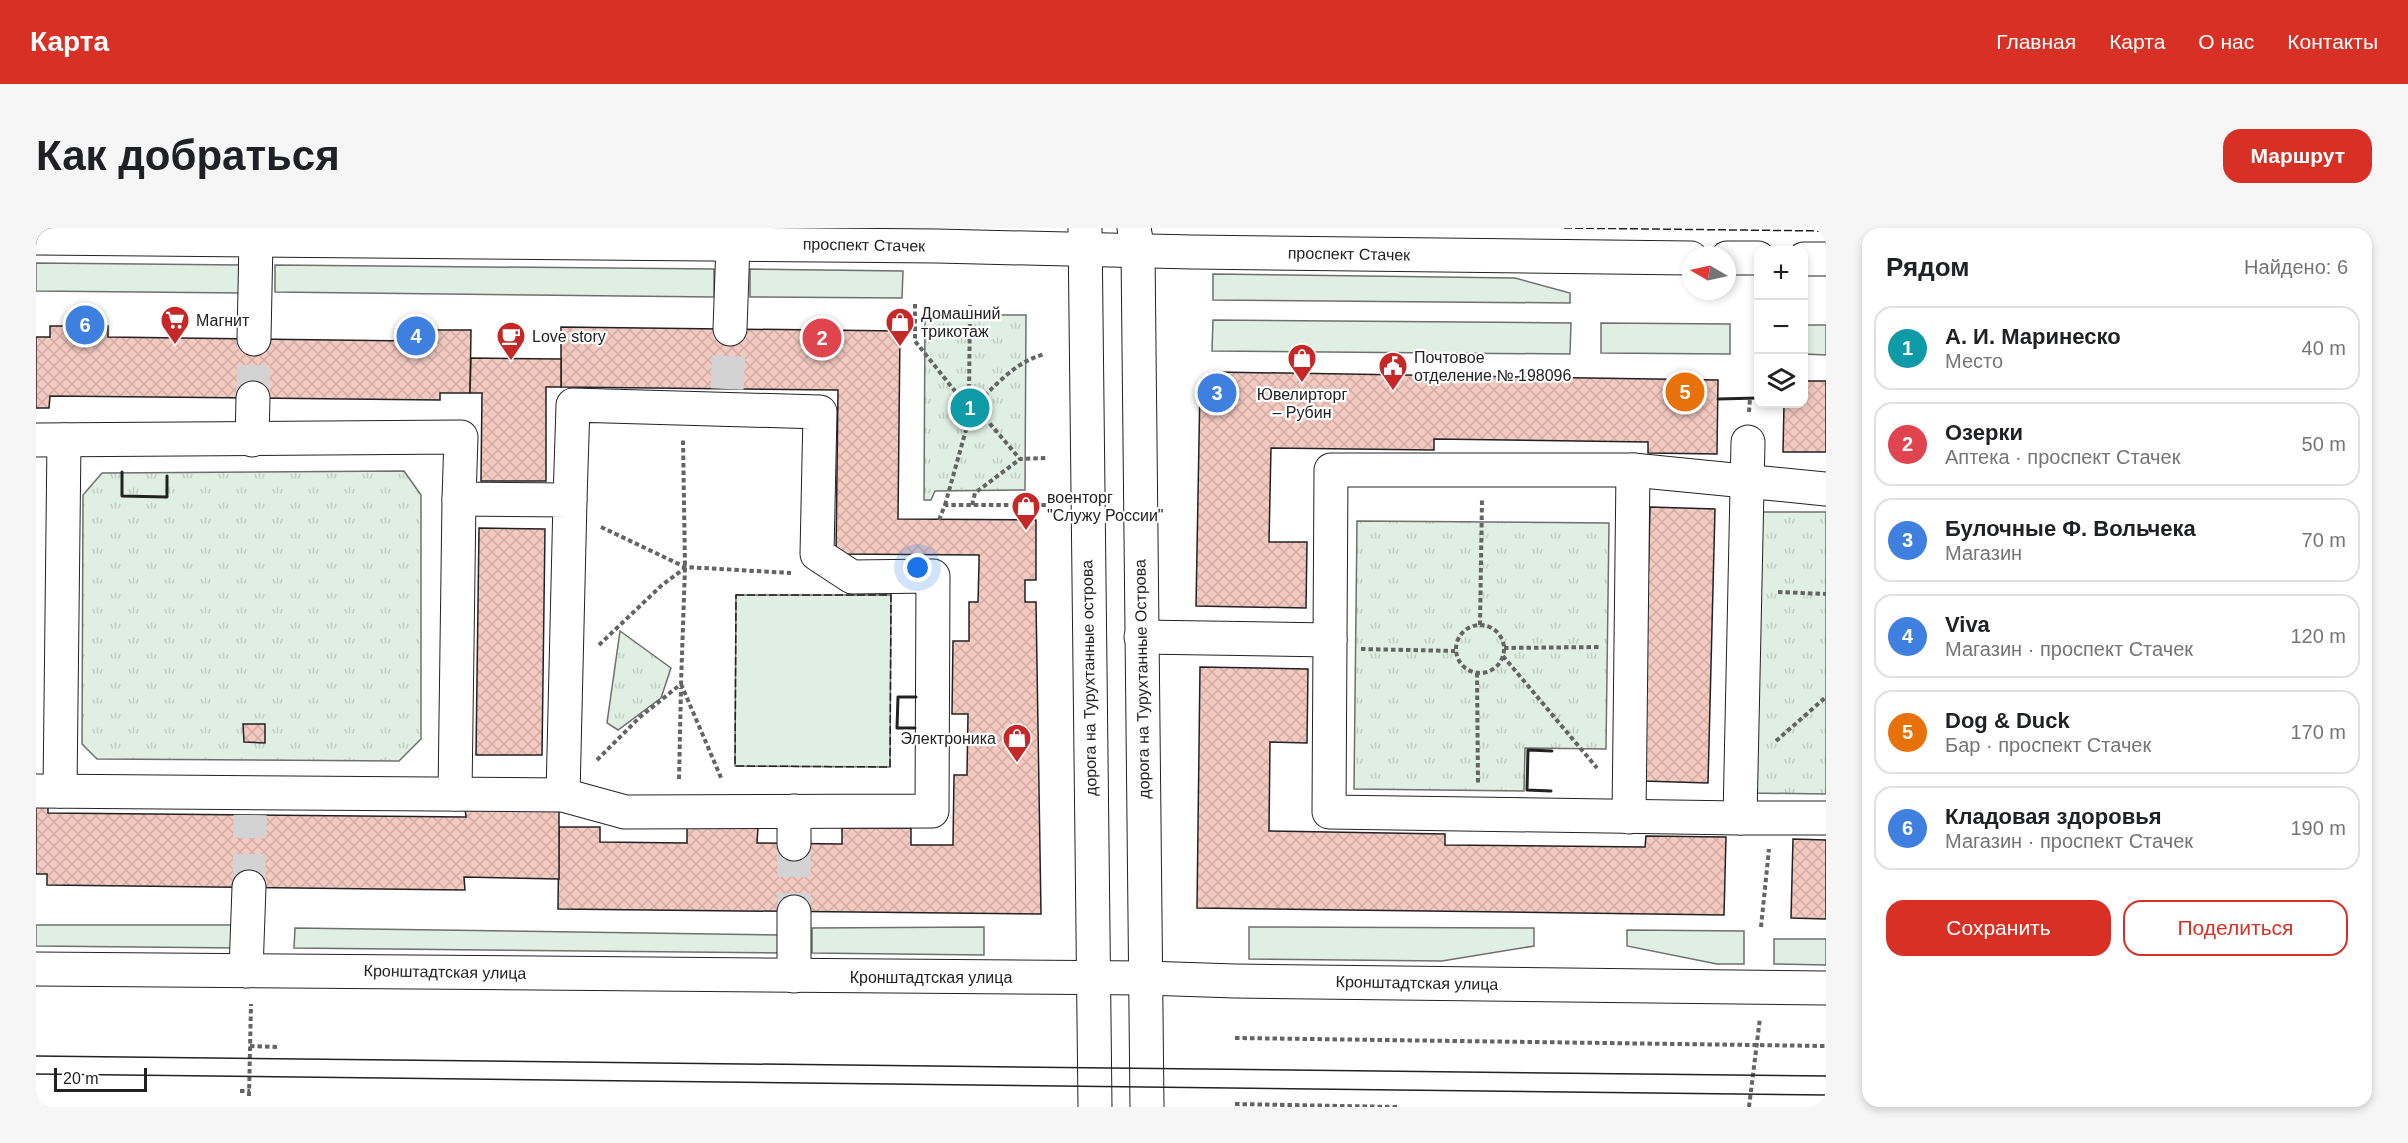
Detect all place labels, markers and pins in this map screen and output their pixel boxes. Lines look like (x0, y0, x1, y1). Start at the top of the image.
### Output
pin: 6 (65, 302, 104, 348)
supermarket icon: Магнит (159, 304, 191, 346)
place label: Домашний трикотаж (921, 305, 1000, 340)
shop icon: Домашний трикотаж (884, 306, 916, 348)
place label: Магнит (196, 312, 250, 329)
pin: 4 (396, 314, 436, 358)
pin: 2 (802, 316, 842, 360)
cafe icon: Love story (495, 320, 527, 362)
place label: Love story (532, 328, 606, 345)
shop icon: Ювелирторг – Рубин (1286, 342, 1318, 384)
place label: Почтовое отделение № 198096 (1414, 349, 1572, 384)
public building icon: Почтовое отделение № 198096 (1377, 350, 1409, 392)
pin: 3 (1198, 370, 1236, 416)
pin: 5 (1666, 370, 1704, 414)
pin: 1 (950, 386, 990, 430)
place label: Ювелирторг – Рубин (1257, 386, 1347, 421)
place label: военторг "Служу России" (1047, 489, 1164, 524)
shop icon: военторг "Служу России" (1010, 490, 1042, 532)
shop icon: Электроника (1001, 722, 1033, 764)
place label: Электроника (900, 730, 996, 747)

